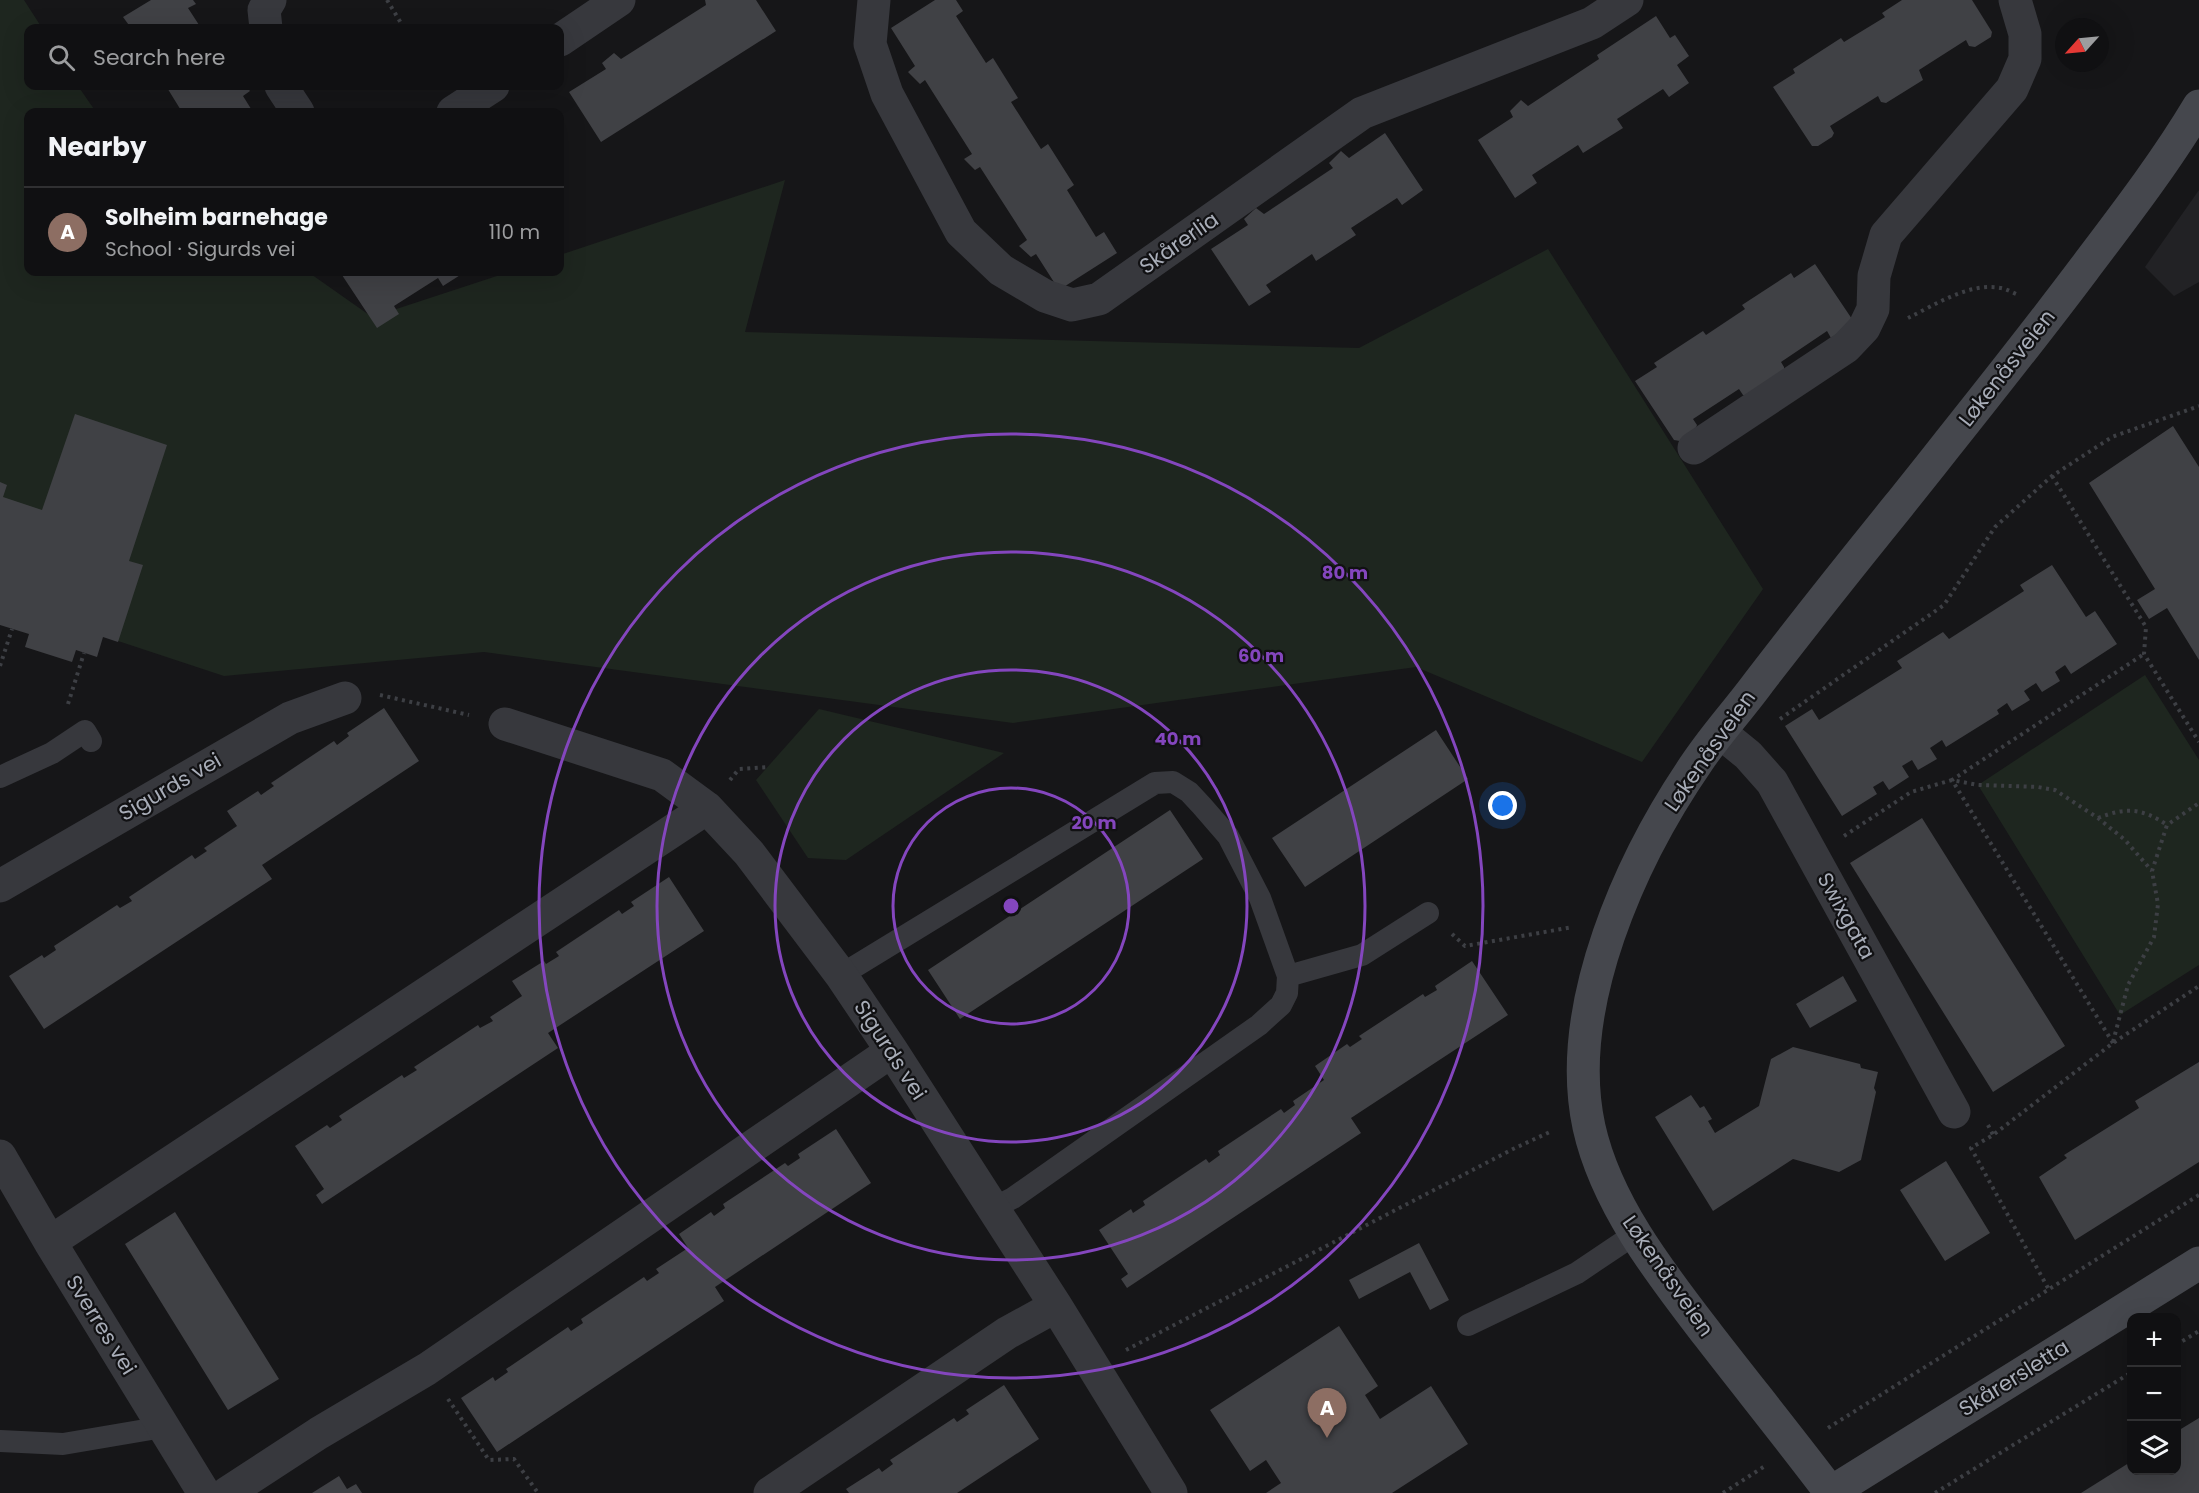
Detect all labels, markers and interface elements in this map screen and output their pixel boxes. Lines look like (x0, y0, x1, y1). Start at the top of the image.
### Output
north arrow (2055, 18, 2109, 72)
search box (24, 24, 564, 90)
icon: search (45, 41, 78, 74)
text: Search here (93, 42, 226, 73)
text: Nearby (48, 129, 146, 165)
text: Solheim barnehage (105, 202, 328, 233)
street label: Skårerlia (1133, 205, 1224, 280)
text: A (60, 218, 75, 246)
text: 110 m (489, 218, 540, 246)
text: School · Sigurds vei (105, 235, 295, 263)
street label: Løkenåsveien (1952, 303, 2062, 432)
text: 80 m (1322, 560, 1368, 585)
text: 60 m (1238, 643, 1284, 668)
street label: Løkenåsveien (1657, 684, 1762, 817)
text: 40 m (1155, 726, 1201, 751)
street label: Sigurds vei (113, 746, 226, 828)
your location (1488, 791, 1517, 820)
text: 20 m (1072, 810, 1116, 835)
street label: Swixgata (1811, 867, 1882, 964)
centre of rings (1001, 896, 1021, 916)
street label: Sigurds vei (847, 994, 934, 1105)
street label: Løkenåsveien (1616, 1209, 1721, 1342)
street label: Sverres vei (59, 1269, 143, 1380)
map controls (2127, 1313, 2181, 1475)
button: + (2127, 1313, 2181, 1367)
street label: Skårersletta (1953, 1332, 2074, 1423)
button: − (2127, 1367, 2181, 1421)
pin: A (1308, 1388, 1346, 1438)
button: layers (2127, 1421, 2181, 1475)

